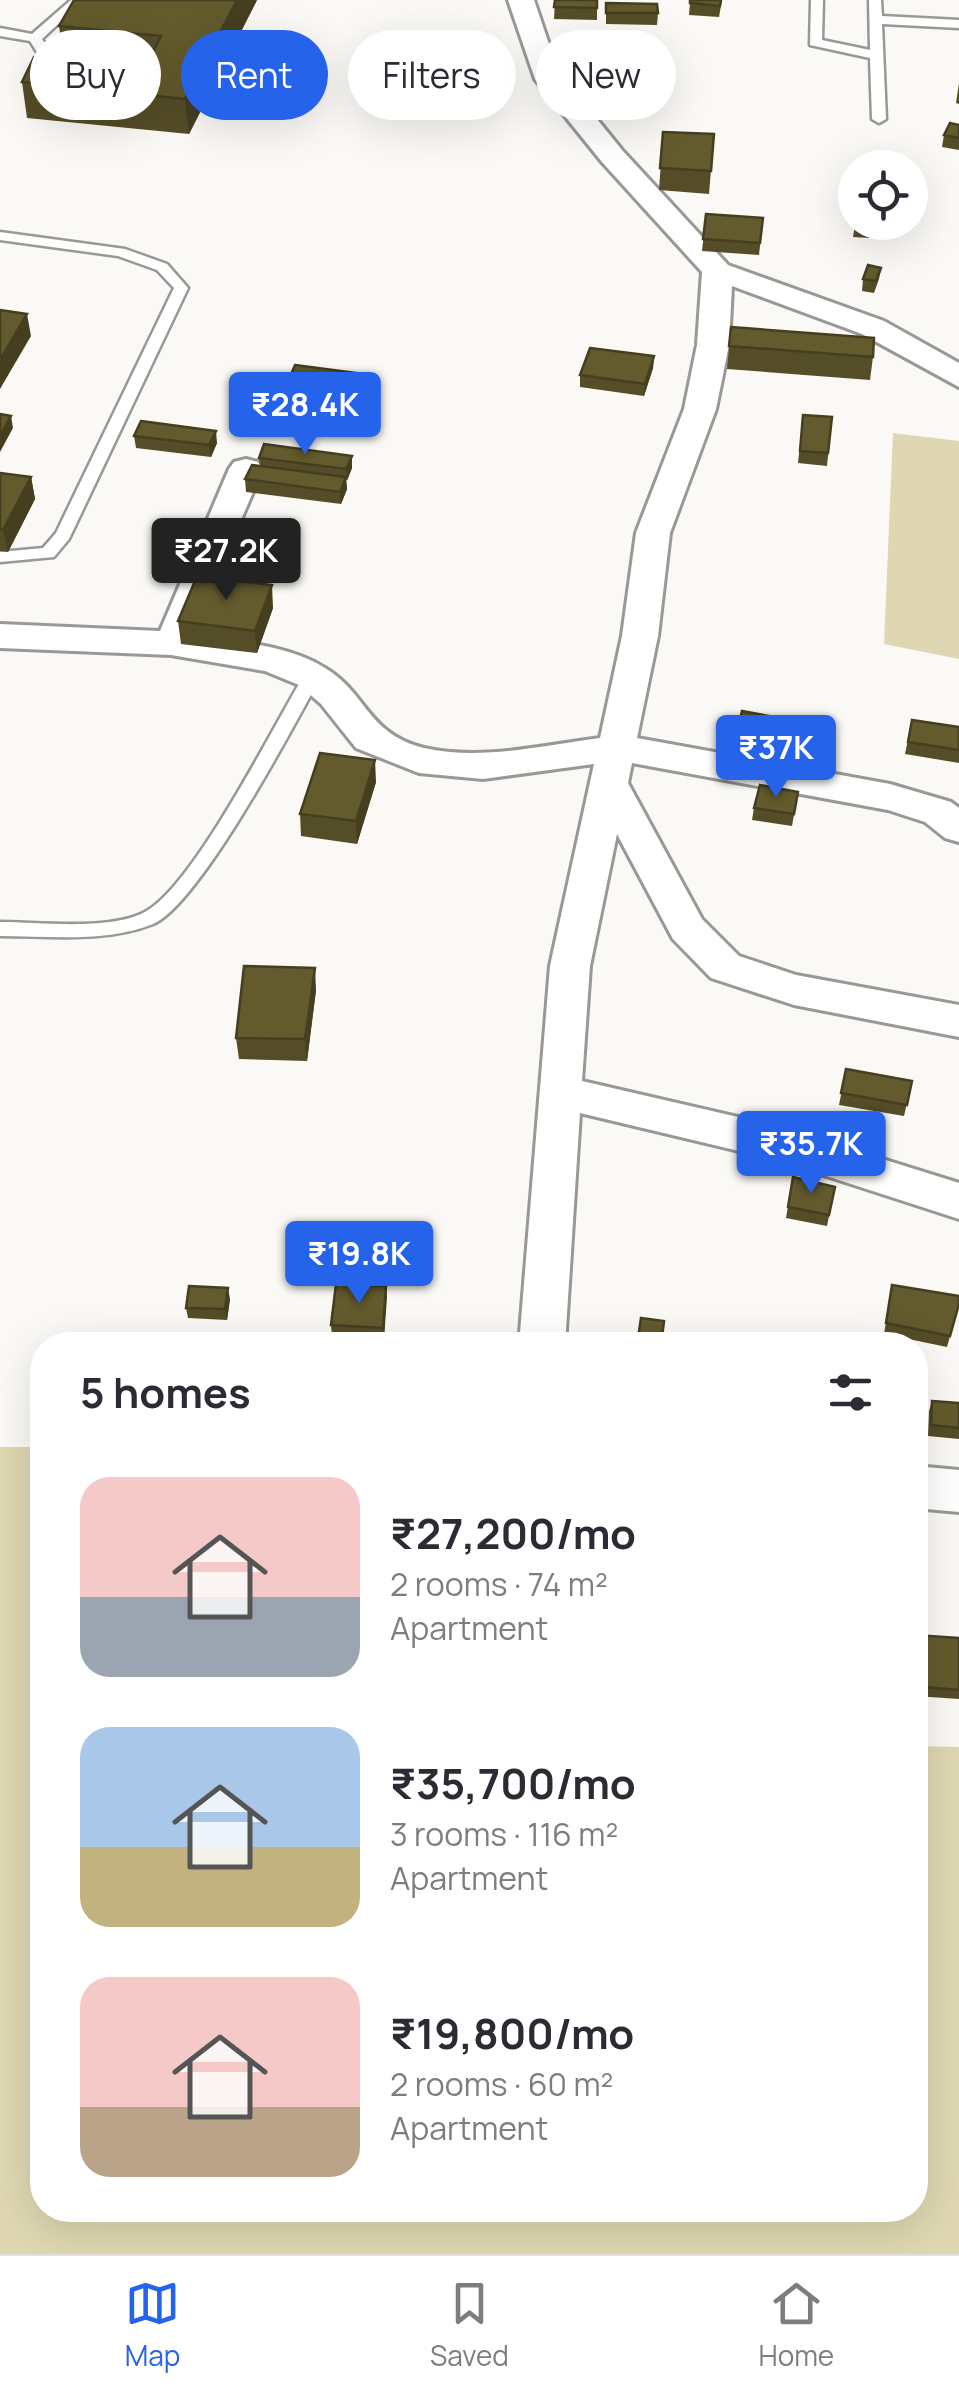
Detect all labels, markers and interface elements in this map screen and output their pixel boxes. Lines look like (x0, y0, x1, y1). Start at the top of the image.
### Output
chip: Buy (30, 30, 161, 120)
chip: Rent (181, 30, 328, 120)
chip: Filters (348, 30, 516, 120)
chip: New (536, 30, 676, 120)
map controls (838, 150, 928, 240)
button: locate (838, 150, 928, 240)
pin: ₹28.4K (224, 372, 386, 457)
text: ₹28.4K (251, 382, 359, 426)
pin: ₹27.2K (145, 518, 307, 603)
text: ₹27.2K (174, 528, 278, 572)
pin: ₹37K (717, 715, 835, 800)
text: ₹37K (738, 725, 814, 769)
pin: ₹35.7K (730, 1111, 892, 1196)
text: ₹35.7K (759, 1121, 863, 1165)
pin: ₹19.8K (278, 1221, 440, 1306)
text: ₹19.8K (307, 1231, 411, 1275)
text: 5 homes (80, 1363, 251, 1421)
icon: filters (823, 1365, 878, 1420)
text: ₹27,200/mo (390, 1504, 636, 1562)
icon: home (160, 1517, 280, 1637)
text: 2 rooms · 74 m² (390, 1562, 608, 1606)
text: Apartment (390, 1606, 548, 1650)
text: ₹35,700/mo (390, 1754, 636, 1812)
icon: home (160, 1767, 280, 1887)
text: 3 rooms · 116 m² (390, 1812, 618, 1856)
text: Apartment (390, 1856, 548, 1900)
text: ₹19,800/mo (390, 2004, 634, 2062)
icon: home (160, 2017, 280, 2137)
text: 2 rooms · 60 m² (390, 2062, 613, 2106)
text: Apartment (390, 2106, 548, 2150)
tab: Map (125, 2276, 180, 2374)
tab: Saved (430, 2276, 509, 2374)
tab: Home (758, 2276, 834, 2374)

